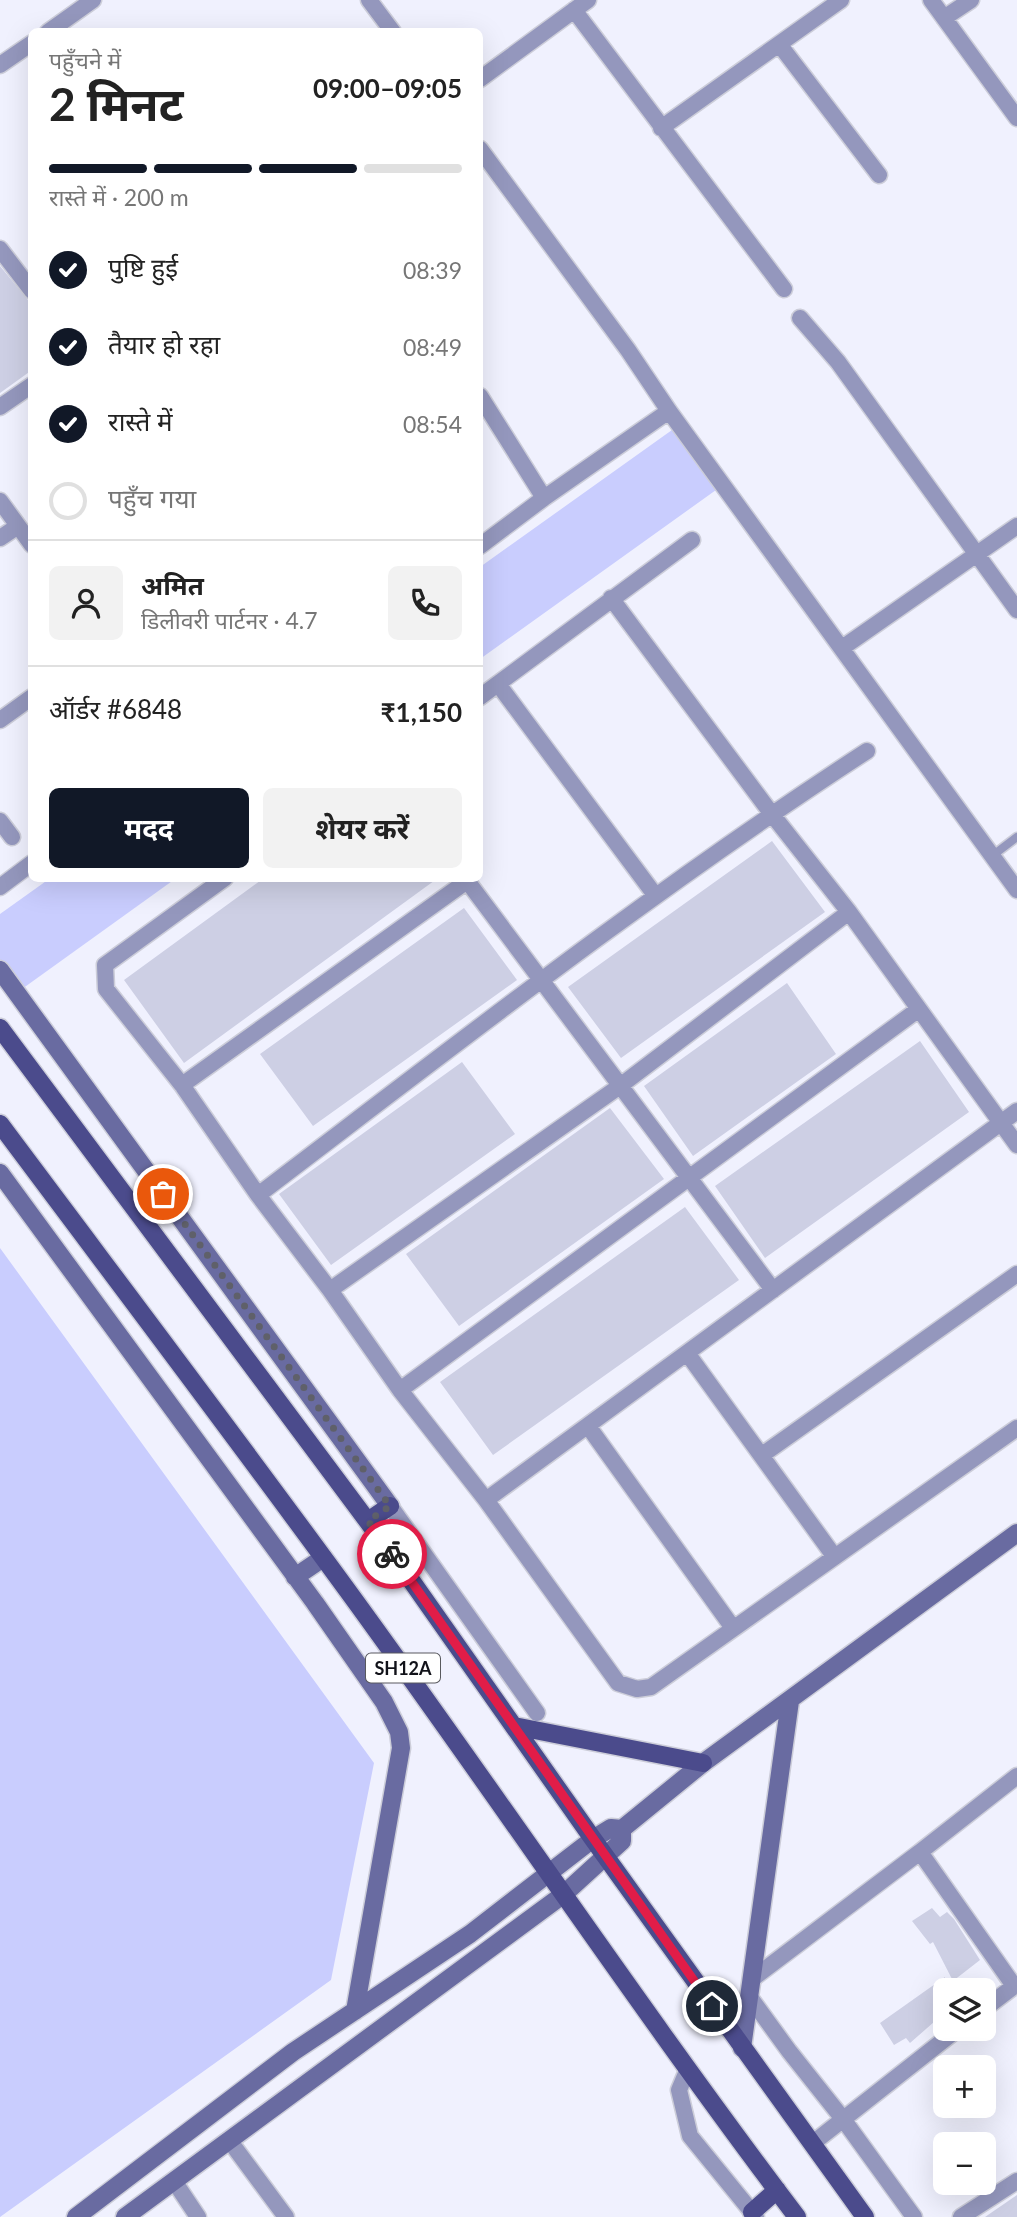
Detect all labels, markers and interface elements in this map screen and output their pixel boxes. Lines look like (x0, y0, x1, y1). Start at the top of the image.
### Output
text: पहुँचने में (49, 46, 121, 74)
text: 09:00–09:05 (313, 72, 462, 104)
text: 2 मिनट (49, 76, 183, 131)
text: रास्ते में · 200 m (49, 183, 189, 211)
icon: check (49, 251, 87, 289)
text: पुष्टि हुई (108, 251, 178, 283)
text: 08:39 (403, 256, 462, 284)
icon: check (49, 328, 87, 366)
text: तैयार हो रहा (108, 328, 220, 360)
text: 08:49 (403, 333, 462, 361)
icon: check (49, 405, 87, 443)
text: रास्ते में (108, 405, 173, 437)
text: 08:54 (403, 410, 462, 438)
text: पहुँच गया (108, 482, 196, 514)
button: person (49, 566, 123, 640)
button: phone (388, 566, 462, 640)
text: अमित (141, 569, 204, 601)
text: डिलीवरी पार्टनर · 4.7 (141, 606, 318, 634)
text: ऑर्डर #6848 (49, 693, 182, 725)
text: ₹1,150 (381, 696, 462, 728)
button: मदद (49, 788, 249, 868)
button: शेयर करें (263, 788, 462, 868)
pin (133, 1164, 193, 1224)
icon: bag (144, 1175, 182, 1213)
courier (357, 1519, 427, 1589)
icon: bike (373, 1535, 411, 1573)
road number: SH12A (366, 1653, 440, 1682)
pin (682, 1976, 742, 2036)
map controls (933, 1978, 996, 2195)
button: layers (933, 1978, 996, 2041)
icon: home (693, 1987, 731, 2025)
button: + (933, 2055, 996, 2118)
button: − (933, 2132, 996, 2195)

